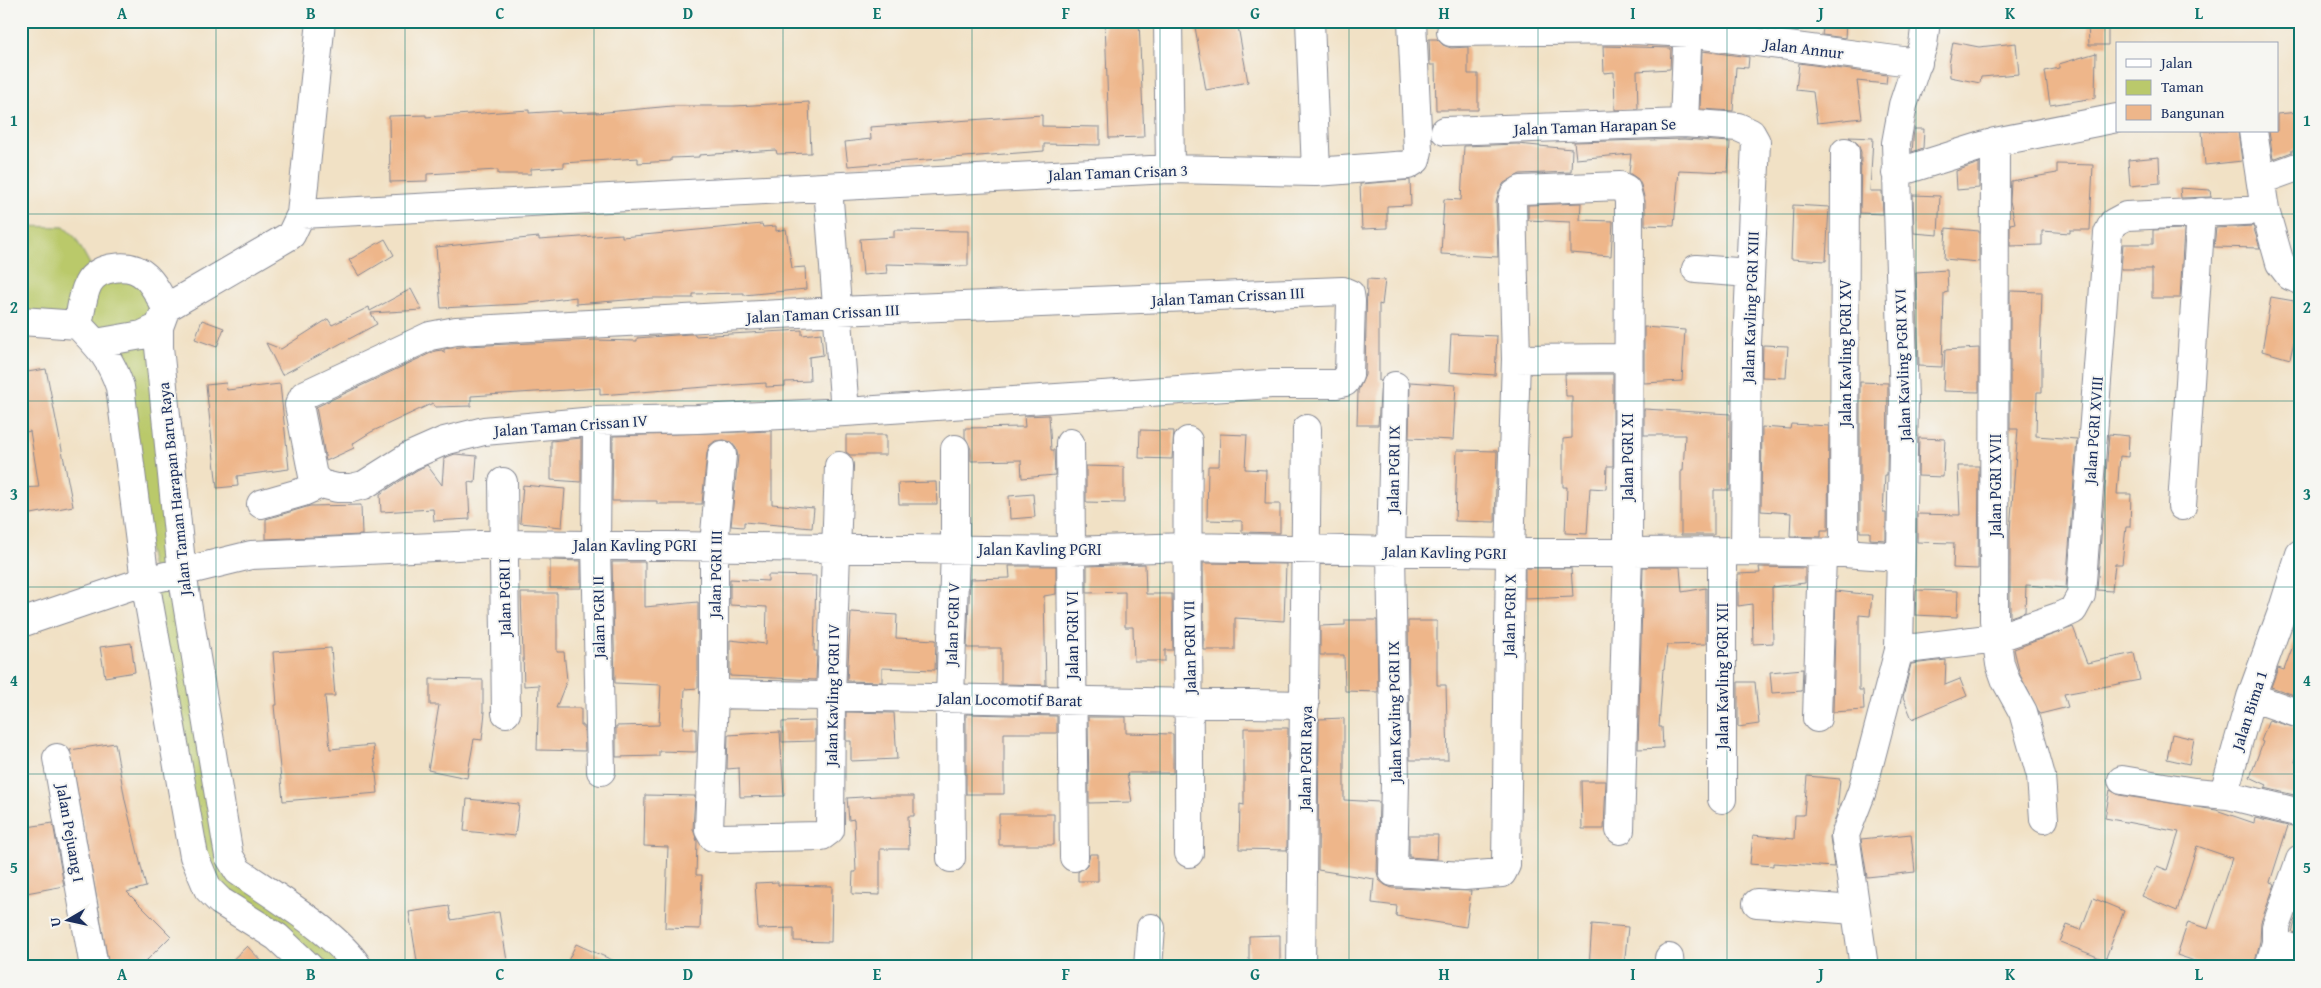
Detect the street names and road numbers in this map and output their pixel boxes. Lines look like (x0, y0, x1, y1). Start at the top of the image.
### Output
street label: Jalan Annur (1761, 31, 1846, 65)
street label: Jalan Taman Harapan Se (1511, 111, 1677, 141)
street label: Jalan Taman Crisan 3 (1046, 158, 1188, 187)
street label: Jalan Kavling PGRI XIII (1735, 231, 1765, 385)
street label: Jalan Kavling PGRI XV (1833, 279, 1857, 429)
street label: Jalan Taman Crissan III (1149, 280, 1305, 312)
street label: Jalan Kavling PGRI XVI (1887, 288, 1917, 444)
street label: Jalan Taman Crissan III (744, 297, 900, 329)
street label: Jalan PGRI XVIII (2077, 375, 2109, 487)
street label: Jalan Taman Harapan Baru Raya (151, 381, 197, 599)
street label: Jalan Taman Crissan IV (491, 408, 649, 442)
street label: Jalan PGRI XI (1615, 413, 1639, 503)
street label: Jalan PGRI IX (1380, 425, 1406, 515)
street label: Jalan PGRI XVII (1983, 433, 2007, 539)
street label: Jalan PGRI III (702, 530, 728, 620)
street label: Jalan Kavling PGRI (571, 533, 697, 557)
street label: Jalan Kavling PGRI (976, 537, 1102, 561)
street label: Jalan Kavling PGRI (1381, 539, 1507, 565)
street label: Jalan PGRI I (491, 558, 517, 638)
street label: Jalan PGRI X (1496, 573, 1522, 659)
street label: Jalan PGRI II (585, 575, 611, 661)
street label: Jalan PGRI V (938, 581, 965, 668)
street label: Jalan PGRI VI (1060, 591, 1084, 681)
street label: Jalan PGRI VII (1176, 600, 1202, 696)
street label: Jalan Kavling PGRI XII (1710, 603, 1734, 751)
street label: Jalan Kavling PGRI IV (819, 623, 845, 768)
street label: Jalan Kavling PGRI IX (1381, 641, 1407, 785)
street label: Jalan Bima 1 (2224, 667, 2273, 755)
street label: Jalan Locomotif Barat (935, 686, 1083, 712)
street label: Jalan PGRI Raya (1292, 705, 1318, 813)
street label: Jalan Pejuang I (50, 780, 91, 884)

